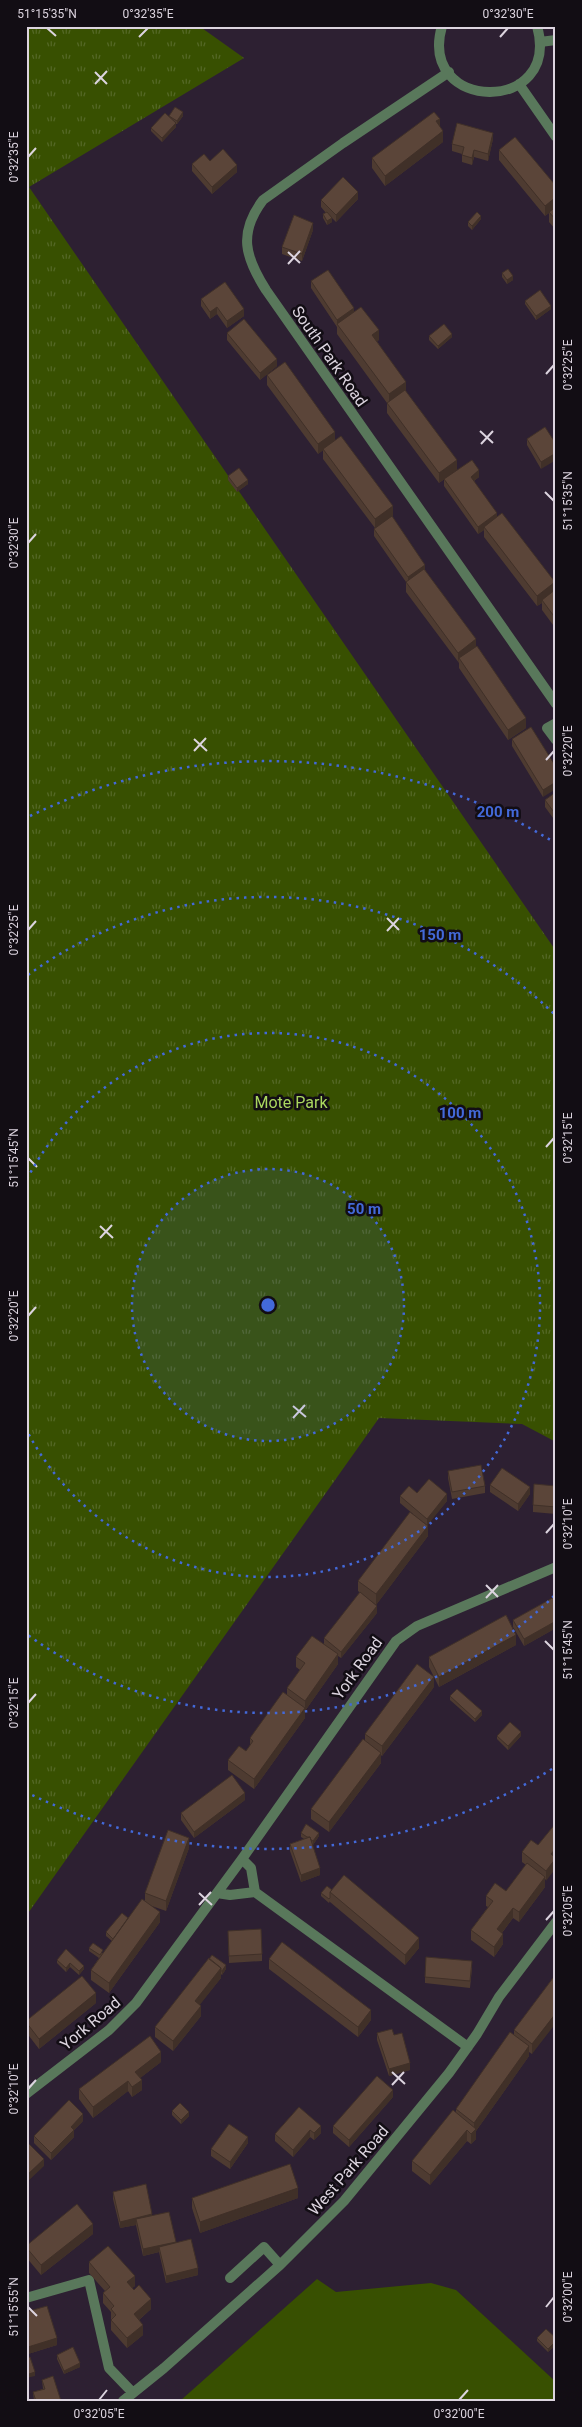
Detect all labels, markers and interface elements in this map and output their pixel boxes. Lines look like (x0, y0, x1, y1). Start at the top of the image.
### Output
text: 51°15'35"N (17, 7, 77, 21)
text: 0°32'35"E (123, 7, 174, 21)
text: 0°32'30"E (483, 7, 534, 21)
text: 0°32'35"E (7, 131, 21, 182)
street label: South Park Road (288, 302, 371, 410)
text: 0°32'25"E (561, 339, 575, 390)
text: 51°15'35"N (561, 471, 575, 531)
text: 0°32'30"E (7, 517, 21, 568)
text: 0°32'20"E (561, 725, 575, 776)
text: 200 m (477, 803, 519, 821)
text: 0°32'25"E (7, 904, 21, 955)
text: 150 m (419, 926, 461, 944)
park label: Mote Park (254, 1093, 328, 1112)
text: 100 m (439, 1104, 481, 1122)
text: 0°32'15"E (561, 1112, 575, 1163)
text: 51°15'45"N (7, 1128, 21, 1188)
text: 50 m (347, 1200, 381, 1218)
text: 0°32'20"E (7, 1290, 21, 1341)
centre of rings (259, 1296, 277, 1314)
text: 0°32'10"E (561, 1498, 575, 1549)
text: 51°15'45"N (561, 1620, 575, 1680)
street label: York Road (328, 1633, 386, 1703)
text: 0°32'15"E (7, 1677, 21, 1728)
text: 0°32'05"E (561, 1885, 575, 1936)
street label: York Road (56, 1993, 124, 2054)
text: 0°32'10"E (7, 2063, 21, 2114)
street label: West Park Road (304, 2122, 393, 2219)
text: 0°32'00"E (561, 2271, 575, 2322)
text: 51°15'55"N (7, 2277, 21, 2337)
text: 0°32'05"E (74, 2407, 125, 2421)
text: 0°32'00"E (434, 2407, 485, 2421)

